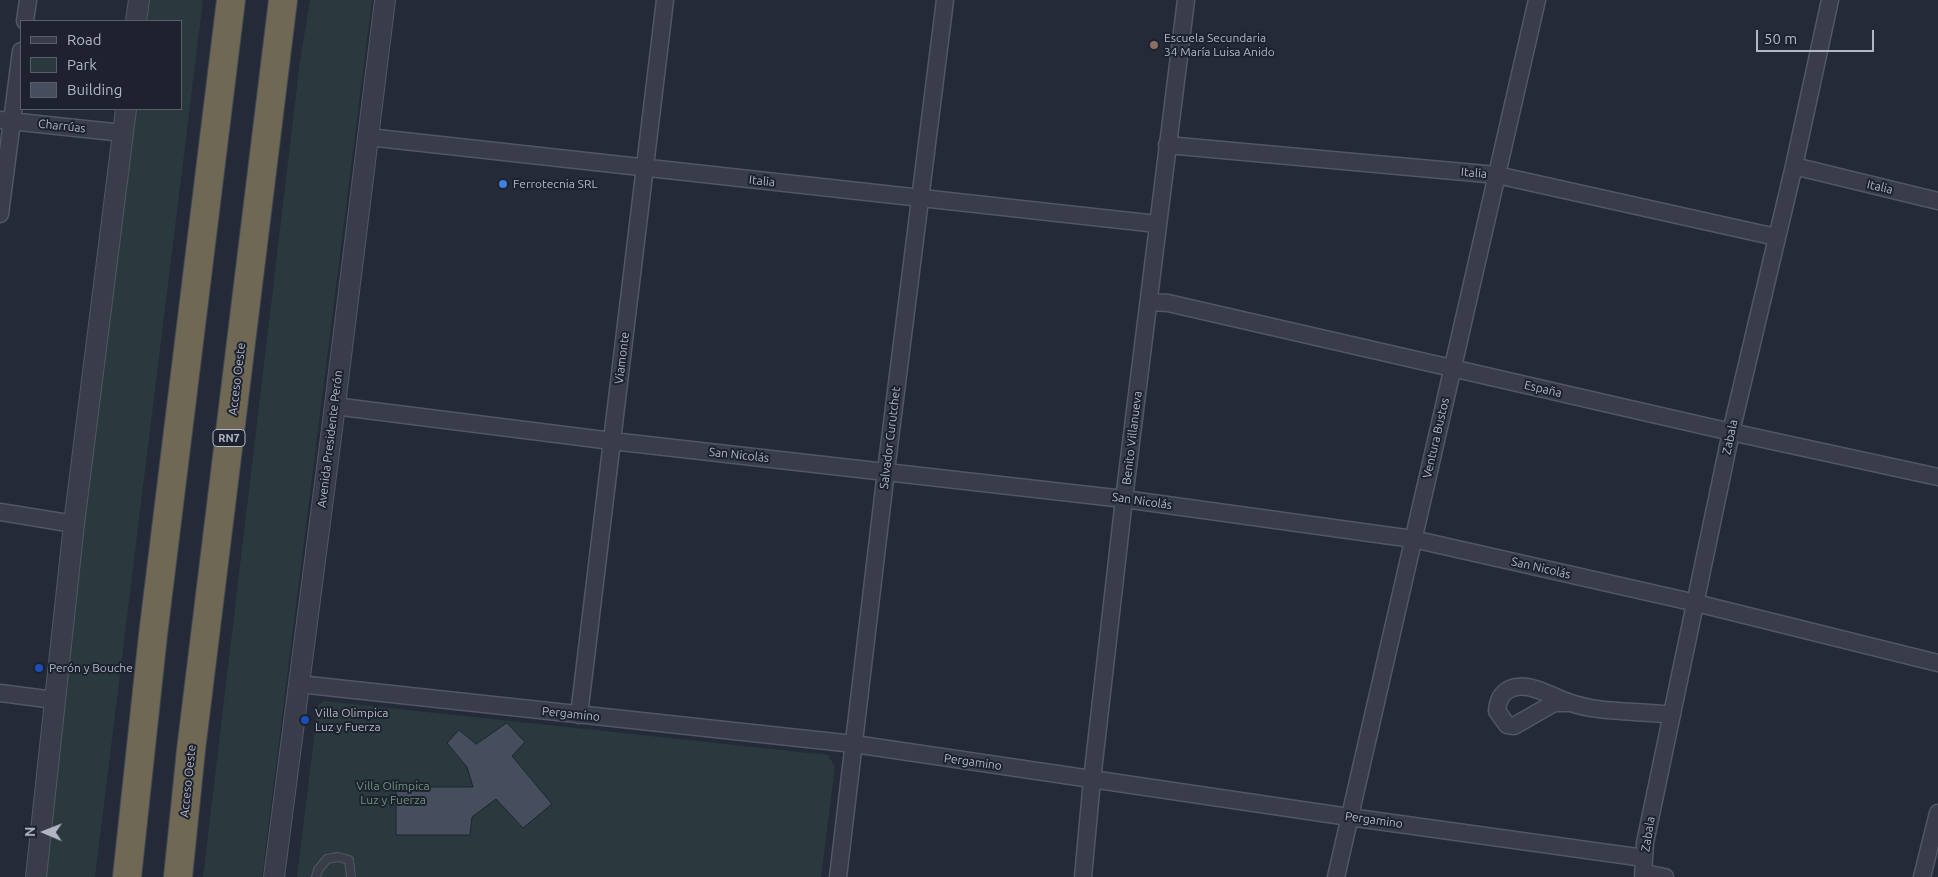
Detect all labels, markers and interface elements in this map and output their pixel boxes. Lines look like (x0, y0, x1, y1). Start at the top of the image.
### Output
legend (20, 20, 182, 110)
scale bar (1758, 20, 1876, 52)
text: 50 m (1764, 30, 1797, 47)
text: Road (67, 31, 102, 48)
place label: Escuela Secundaria 34 María Luisa Anido (1164, 31, 1275, 59)
marker: Escuela Secundaria 34 María Luisa Anido (1148, 39, 1160, 51)
text: Park (67, 56, 97, 73)
text: Building (67, 81, 122, 98)
street label: Charrúas (38, 116, 86, 136)
street label: Italia (1460, 165, 1488, 181)
street label: Italia (748, 172, 776, 190)
place label: Ferrotecnia SRL (513, 177, 597, 191)
street label: Italia (1866, 177, 1894, 197)
marker: Ferrotecnia SRL (497, 178, 509, 190)
street label: Viamonte (612, 331, 632, 385)
street label: Acceso Oeste (225, 342, 249, 416)
street label: Avenida Presidente Perón (314, 369, 346, 509)
street label: España (1523, 378, 1563, 400)
street label: Salvador Curutchet (877, 386, 903, 490)
street label: Benito Villanueva (1119, 390, 1145, 486)
street label: Ventura Bustos (1420, 396, 1452, 480)
street label: Zabala (1719, 418, 1741, 456)
road number: RN7 (213, 429, 245, 446)
street label: San Nicolás (708, 445, 770, 465)
street label: San Nicolás (1111, 490, 1173, 512)
street label: San Nicolás (1510, 554, 1572, 582)
place label: Perón y Bouche (49, 661, 133, 675)
marker: Perón y Bouche (33, 662, 45, 674)
street label: Pergamino (541, 704, 601, 724)
place label: Villa Olimpica Luz y Fuerza (315, 706, 389, 734)
marker: Villa Olimpica Luz y Fuerza (299, 714, 311, 726)
street label: Acceso Oeste (177, 744, 199, 818)
street label: Pergamino (943, 751, 1003, 773)
park label: Villa Olímpica Luz y Fuerza (356, 779, 430, 807)
north arrow (20, 807, 70, 857)
street label: Pergamino (1344, 809, 1404, 831)
street label: Zabala (1638, 815, 1658, 853)
text: N (22, 826, 38, 837)

